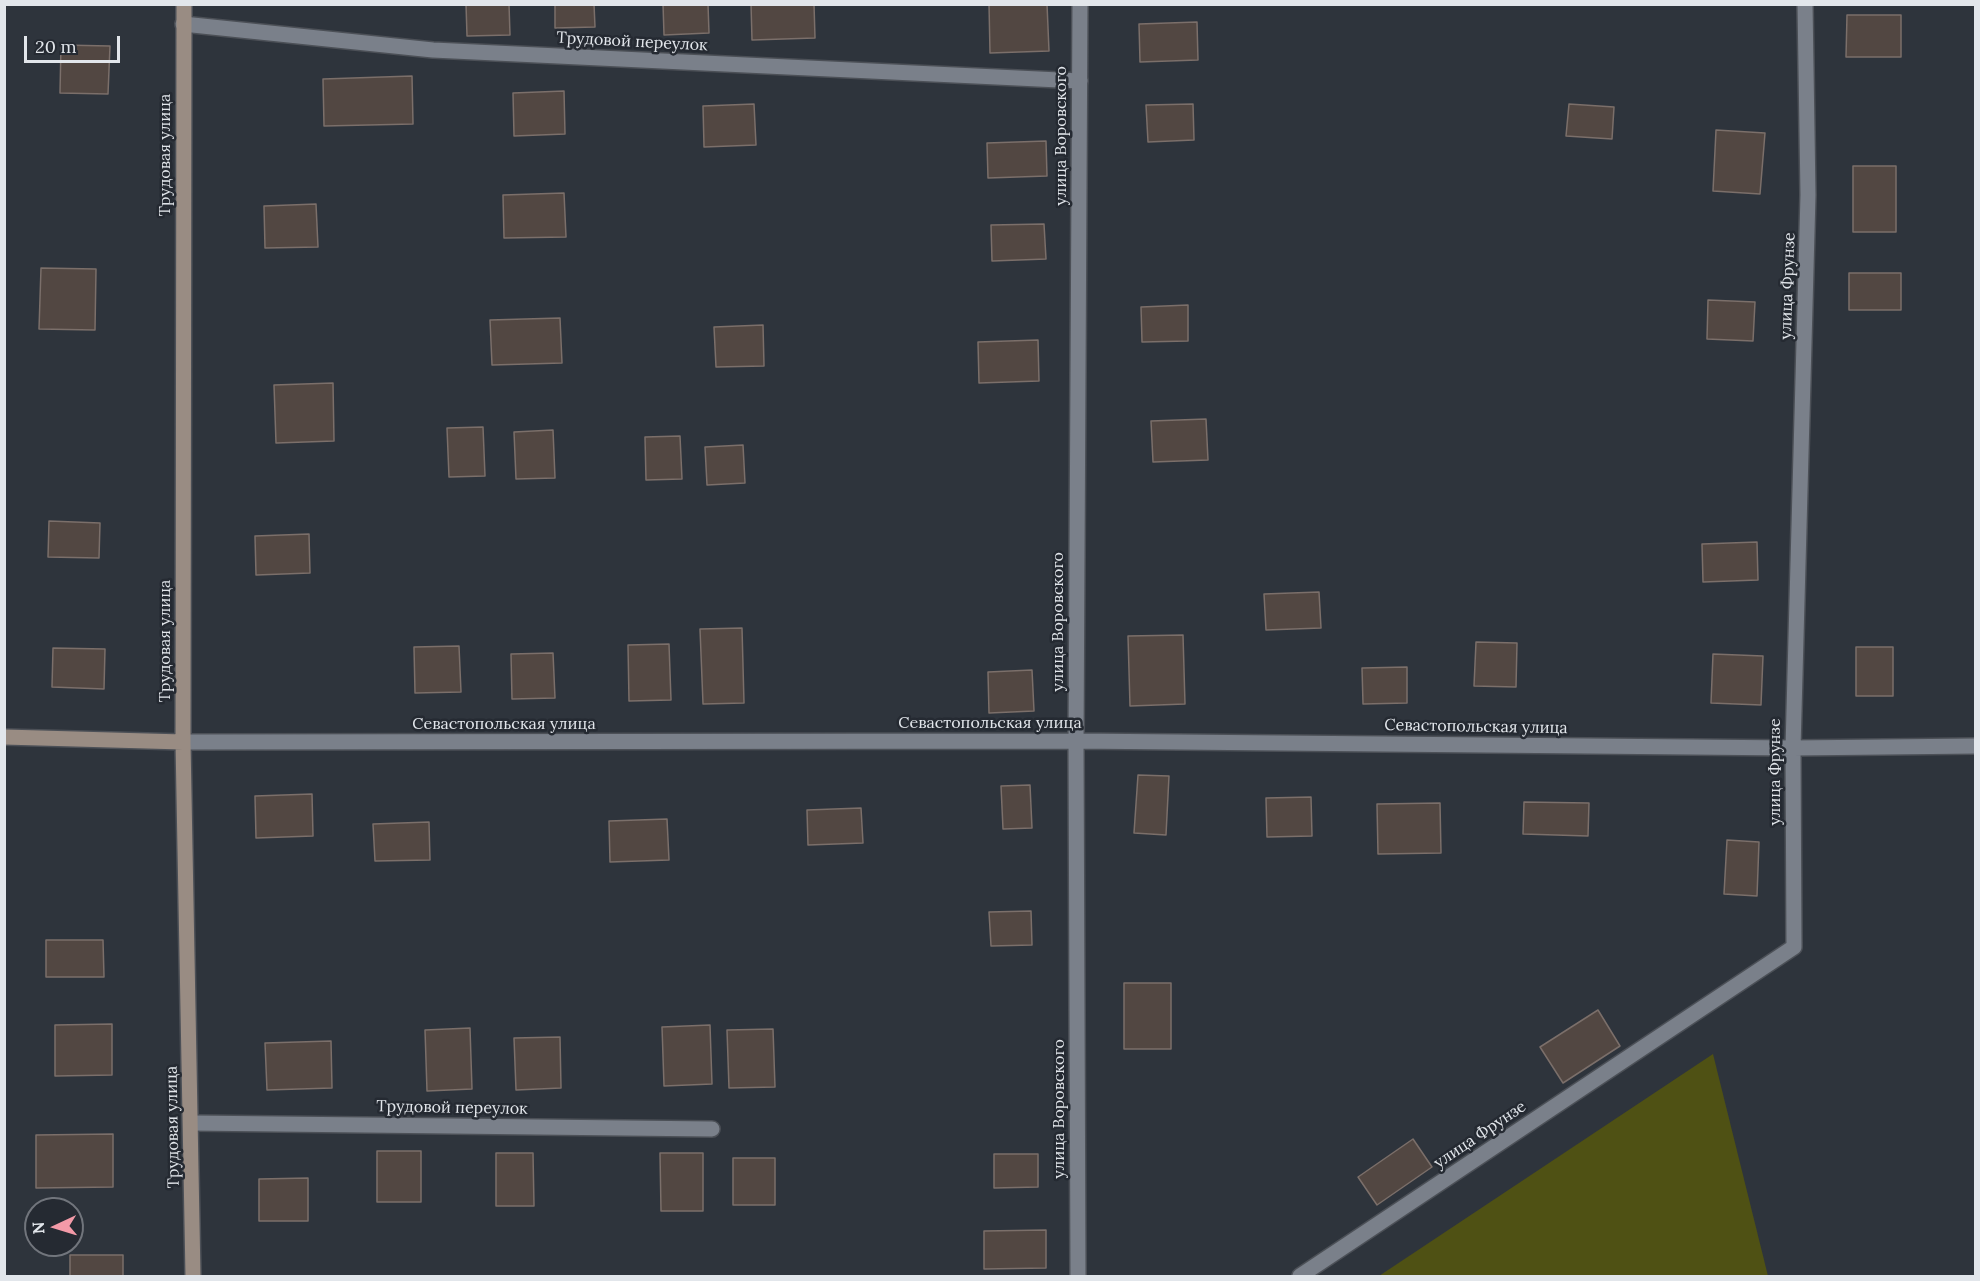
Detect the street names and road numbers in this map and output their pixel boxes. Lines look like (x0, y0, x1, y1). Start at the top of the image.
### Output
street label: Трудовой переулок (556, 28, 708, 56)
street label: улица Воровского (1051, 66, 1071, 206)
street label: Трудовая улица (155, 94, 175, 216)
street label: улица Фрунзе (1777, 232, 1799, 340)
street label: улица Воровского (1048, 552, 1068, 692)
street label: Трудовая улица (155, 580, 175, 702)
street label: Севастопольская улица (898, 713, 1082, 733)
street label: Севастопольская улица (412, 714, 596, 734)
street label: Севастопольская улица (1384, 716, 1568, 738)
street label: улица Фрунзе (1765, 718, 1785, 826)
street label: улица Воровского (1049, 1039, 1069, 1179)
street label: Трудовая улица (162, 1066, 184, 1188)
street label: Трудовой переулок (376, 1097, 528, 1119)
street label: улица Фрунзе (1430, 1097, 1530, 1173)

